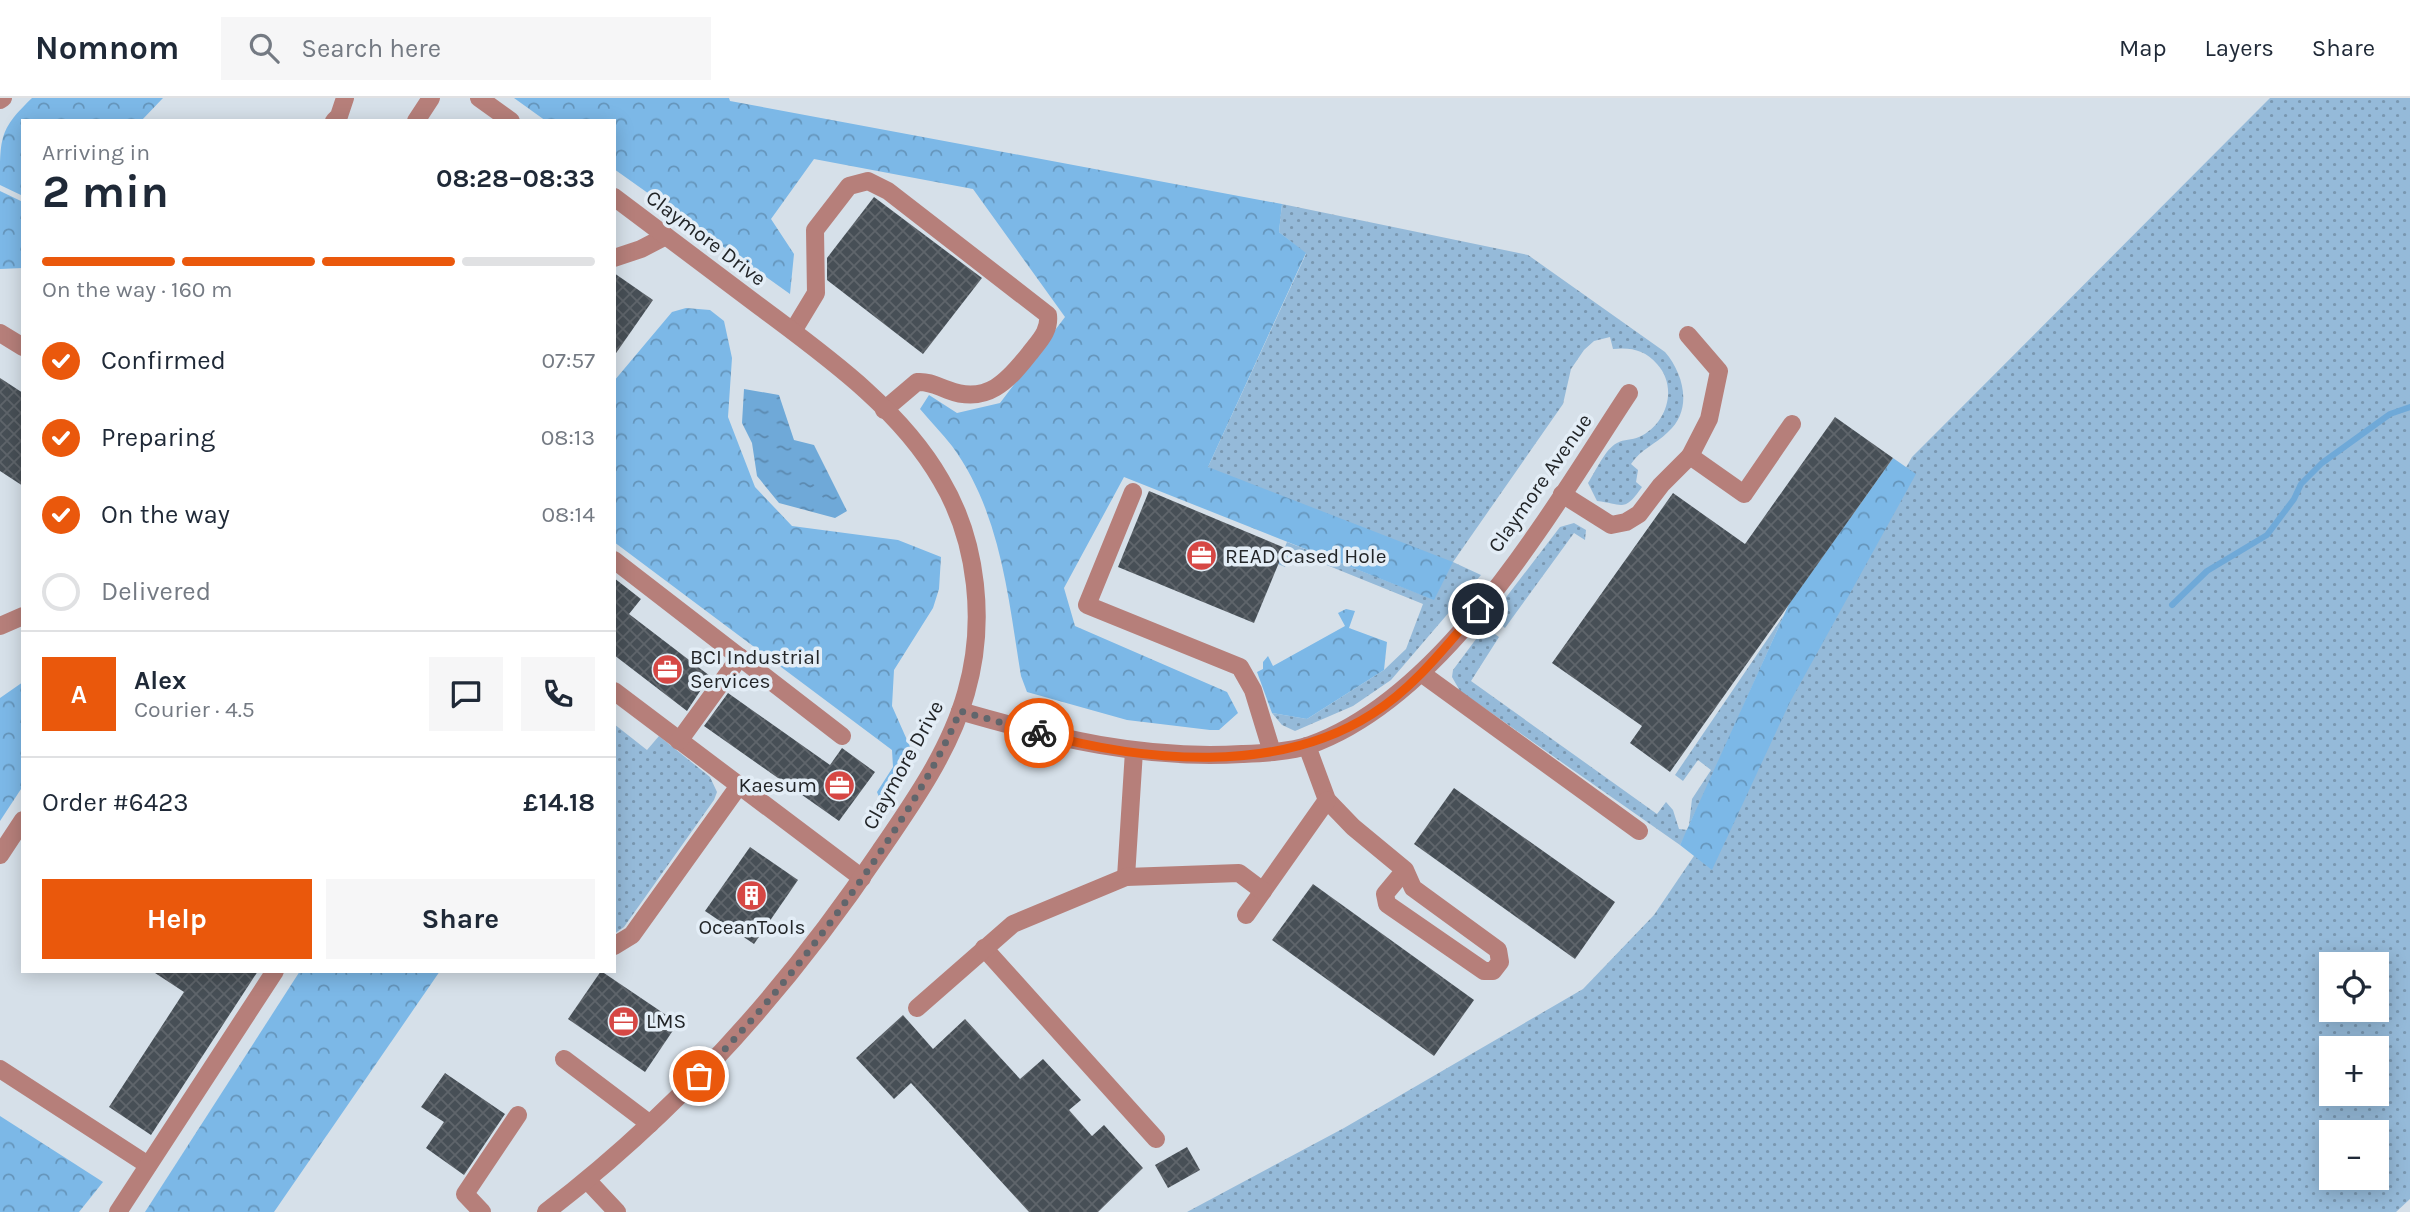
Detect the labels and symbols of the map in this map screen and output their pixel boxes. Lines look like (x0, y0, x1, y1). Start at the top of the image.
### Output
street label: Claymore Drive (641, 185, 771, 291)
street label: Claymore Avenue (1483, 409, 1597, 557)
office icon: READ Cased Hole (1185, 539, 1219, 573)
place label: READ Cased Hole (1225, 544, 1386, 568)
pin (1448, 579, 1508, 639)
place label: BCI Industrial Services (690, 645, 821, 693)
office icon: BCI Industrial Services (650, 652, 684, 686)
street label: Claymore Drive (858, 696, 948, 834)
courier (1004, 698, 1074, 768)
office icon: Kaesum (823, 768, 857, 802)
place label: Kaesum (739, 773, 817, 797)
building icon: OceanTools (735, 878, 769, 912)
place label: OceanTools (698, 915, 806, 939)
office icon: LMS (606, 1004, 640, 1038)
place label: LMS (646, 1009, 686, 1033)
pin (669, 1046, 729, 1106)

